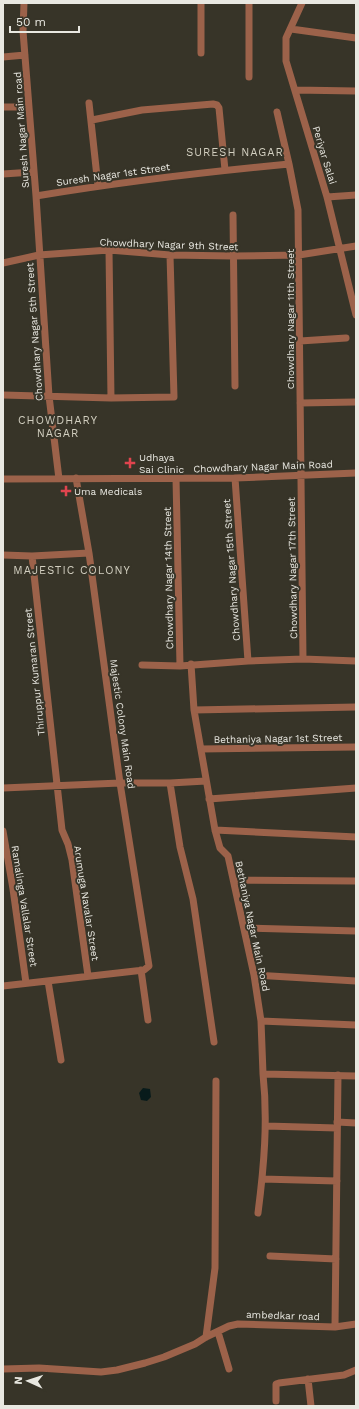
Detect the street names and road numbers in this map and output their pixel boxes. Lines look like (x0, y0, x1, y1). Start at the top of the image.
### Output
street label: Suresh Nagar Main road (12, 71, 31, 188)
street label: Periyar Salai (311, 125, 339, 185)
street label: Suresh Nagar 1st Street (55, 161, 172, 188)
street label: Chowdhary Nagar 9th Street (99, 237, 239, 252)
street label: Chowdhary Nagar 11th Street (285, 248, 296, 389)
street label: Chowdhary Nagar 5th Street (24, 262, 45, 401)
street label: Chowdhary Nagar Main Road (193, 459, 333, 474)
street label: Chowdhary Nagar 17th Street (286, 496, 299, 639)
street label: Chowdhary Nagar 15th Street (221, 498, 242, 641)
street label: Chowdhary Nagar 14th Street (162, 506, 175, 649)
street label: Thiruppur Kumaran Street (22, 607, 47, 736)
street label: Majestic Colony Main Road (108, 659, 137, 790)
street label: Bethaniya Nagar 1st Street (214, 732, 343, 745)
street label: Ramalinga Vallalar Street (9, 845, 40, 968)
street label: Arumuga Navalar Street (72, 845, 101, 962)
street label: Bethaniya Nagar Main Road (233, 860, 272, 992)
street label: ambedkar road (246, 1309, 320, 1322)

